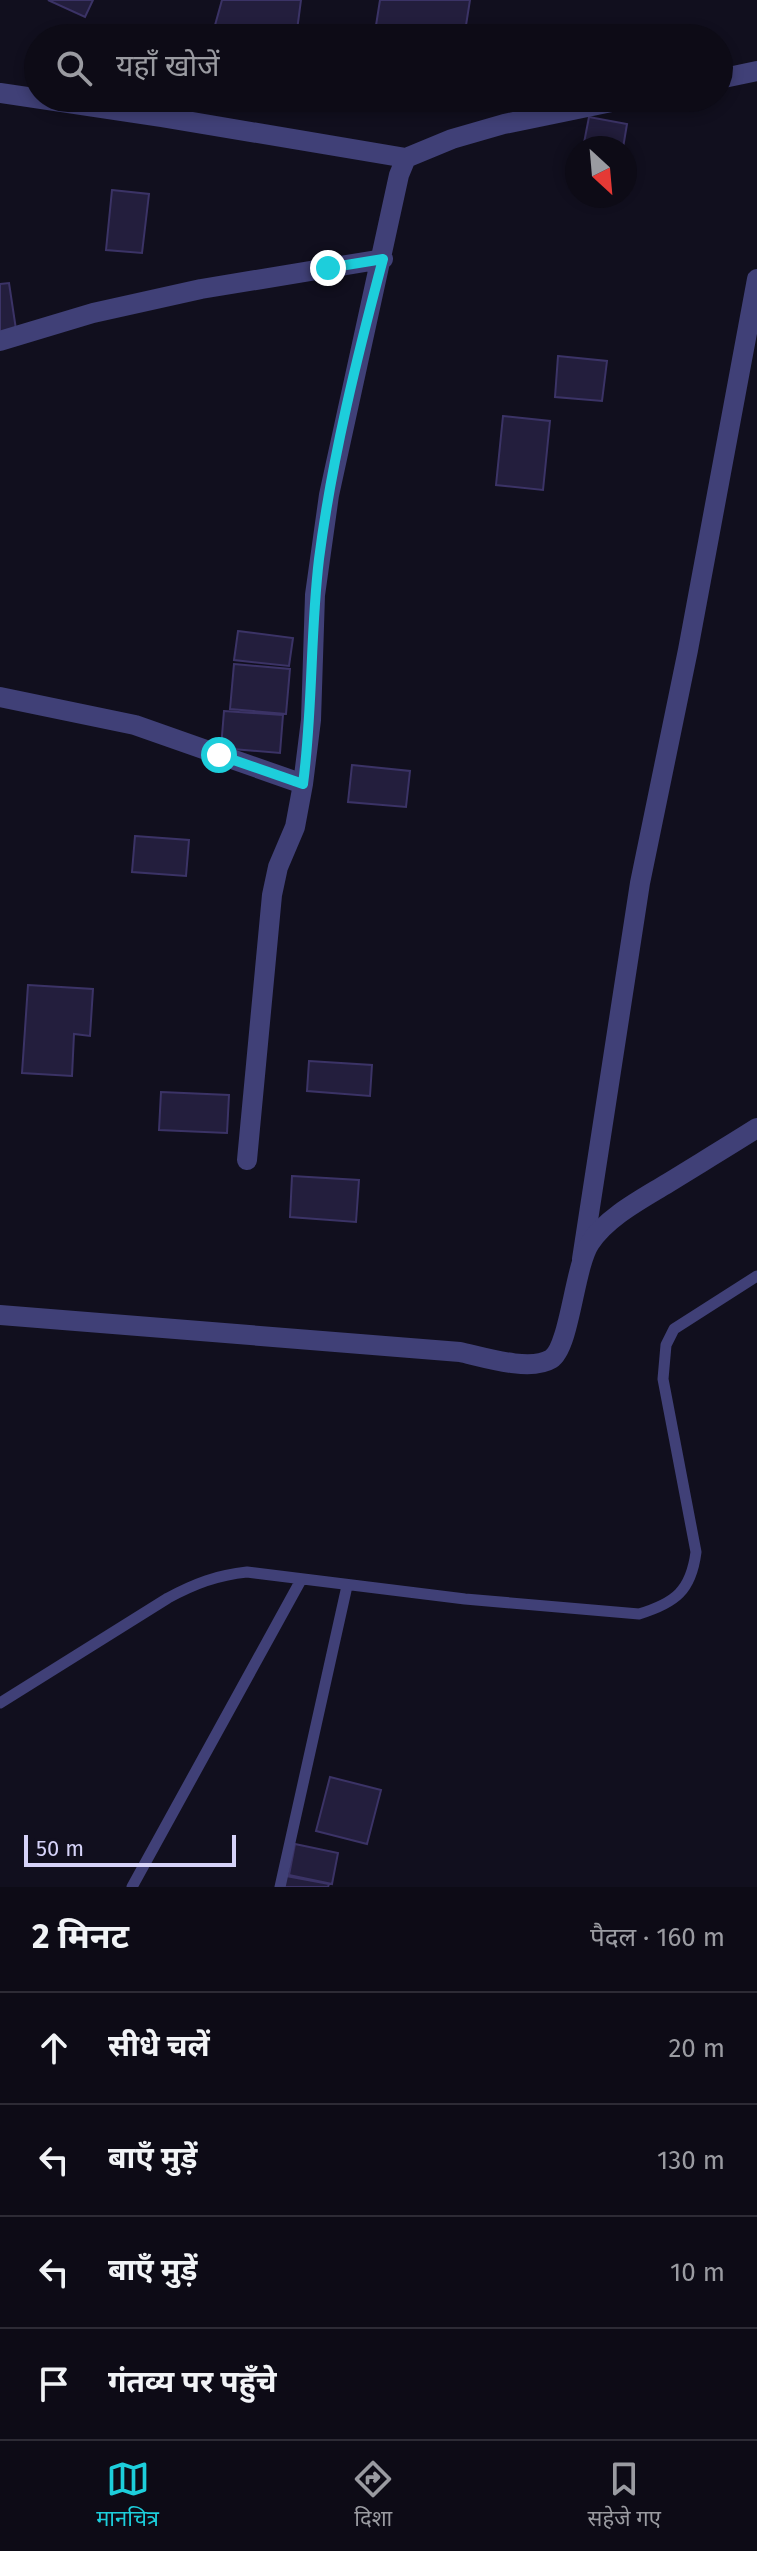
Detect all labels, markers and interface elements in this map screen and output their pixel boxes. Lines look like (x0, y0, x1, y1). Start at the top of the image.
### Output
search box (24, 24, 733, 112)
icon: search (52, 46, 96, 90)
text: यहाँ खोजें (116, 48, 220, 84)
north arrow (565, 136, 637, 208)
route end (310, 250, 346, 286)
route start (201, 737, 237, 773)
scale bar (24, 1831, 236, 1867)
text: 50 m (36, 1835, 84, 1862)
text: 2 मिनट (32, 1916, 129, 1957)
text: पैदल · 160 m (590, 1922, 725, 1953)
icon: ahead (32, 2026, 76, 2070)
text: सीधे चलें (108, 2028, 210, 2064)
text: 20 m (668, 2033, 725, 2064)
icon: left (32, 2138, 76, 2182)
text: बाएँ मुड़ें (108, 2140, 197, 2176)
text: 130 m (657, 2145, 725, 2176)
icon: left (32, 2250, 76, 2294)
text: बाएँ मुड़ें (108, 2252, 197, 2288)
text: 10 m (670, 2257, 725, 2288)
icon: arrive (32, 2362, 76, 2406)
text: गंतव्य पर पहुँचे (108, 2364, 276, 2400)
tab: मानचित्र (96, 2457, 159, 2535)
tab: दिशा (351, 2457, 395, 2535)
tab: सहेजे गए (588, 2457, 661, 2535)

